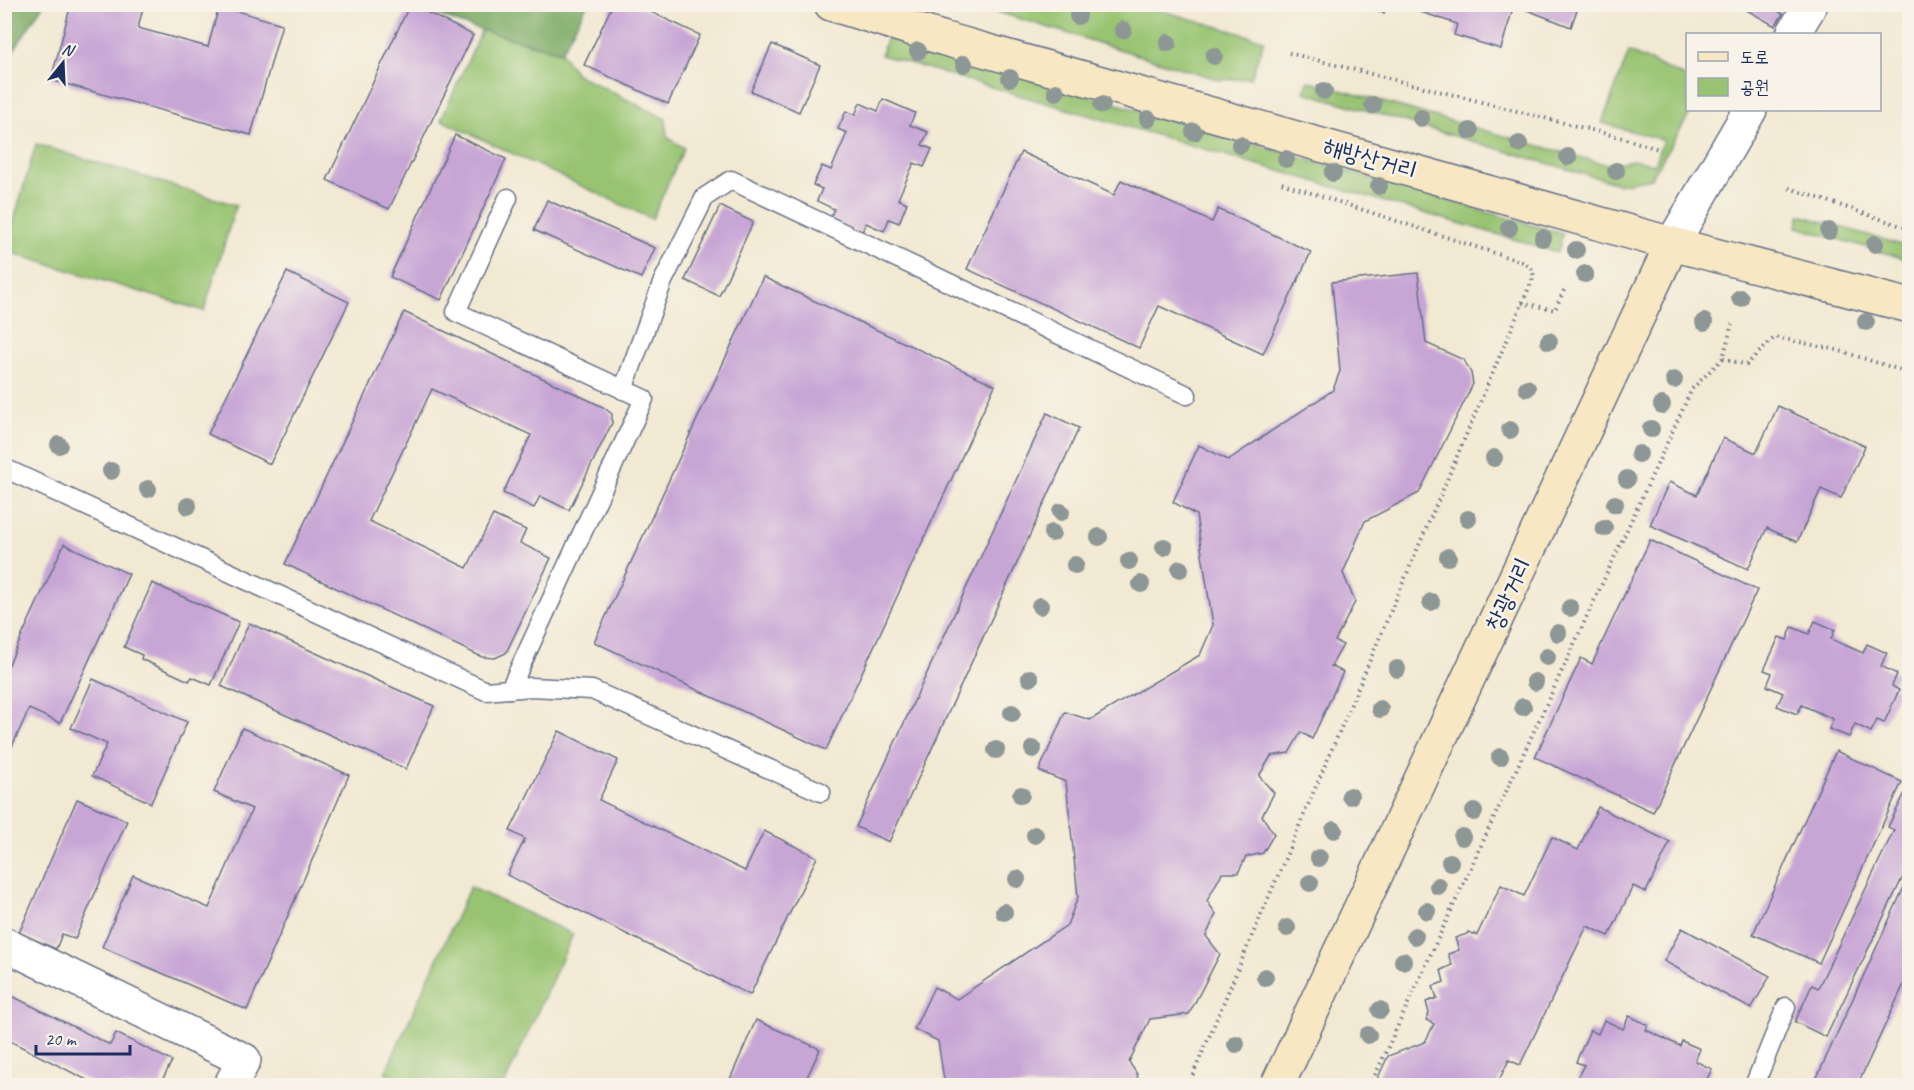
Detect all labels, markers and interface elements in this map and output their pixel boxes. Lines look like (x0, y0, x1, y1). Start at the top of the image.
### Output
north arrow (33, 33, 93, 93)
legend (1686, 33, 1881, 111)
text: N (60, 39, 78, 62)
text: 도로 (1740, 46, 1769, 68)
text: 공원 (1740, 76, 1769, 98)
street label: 해방산거리 (1319, 130, 1421, 186)
street label: 창광거리 (1478, 553, 1538, 635)
scale bar (36, 1018, 130, 1056)
text: 20 m (45, 1028, 78, 1050)

